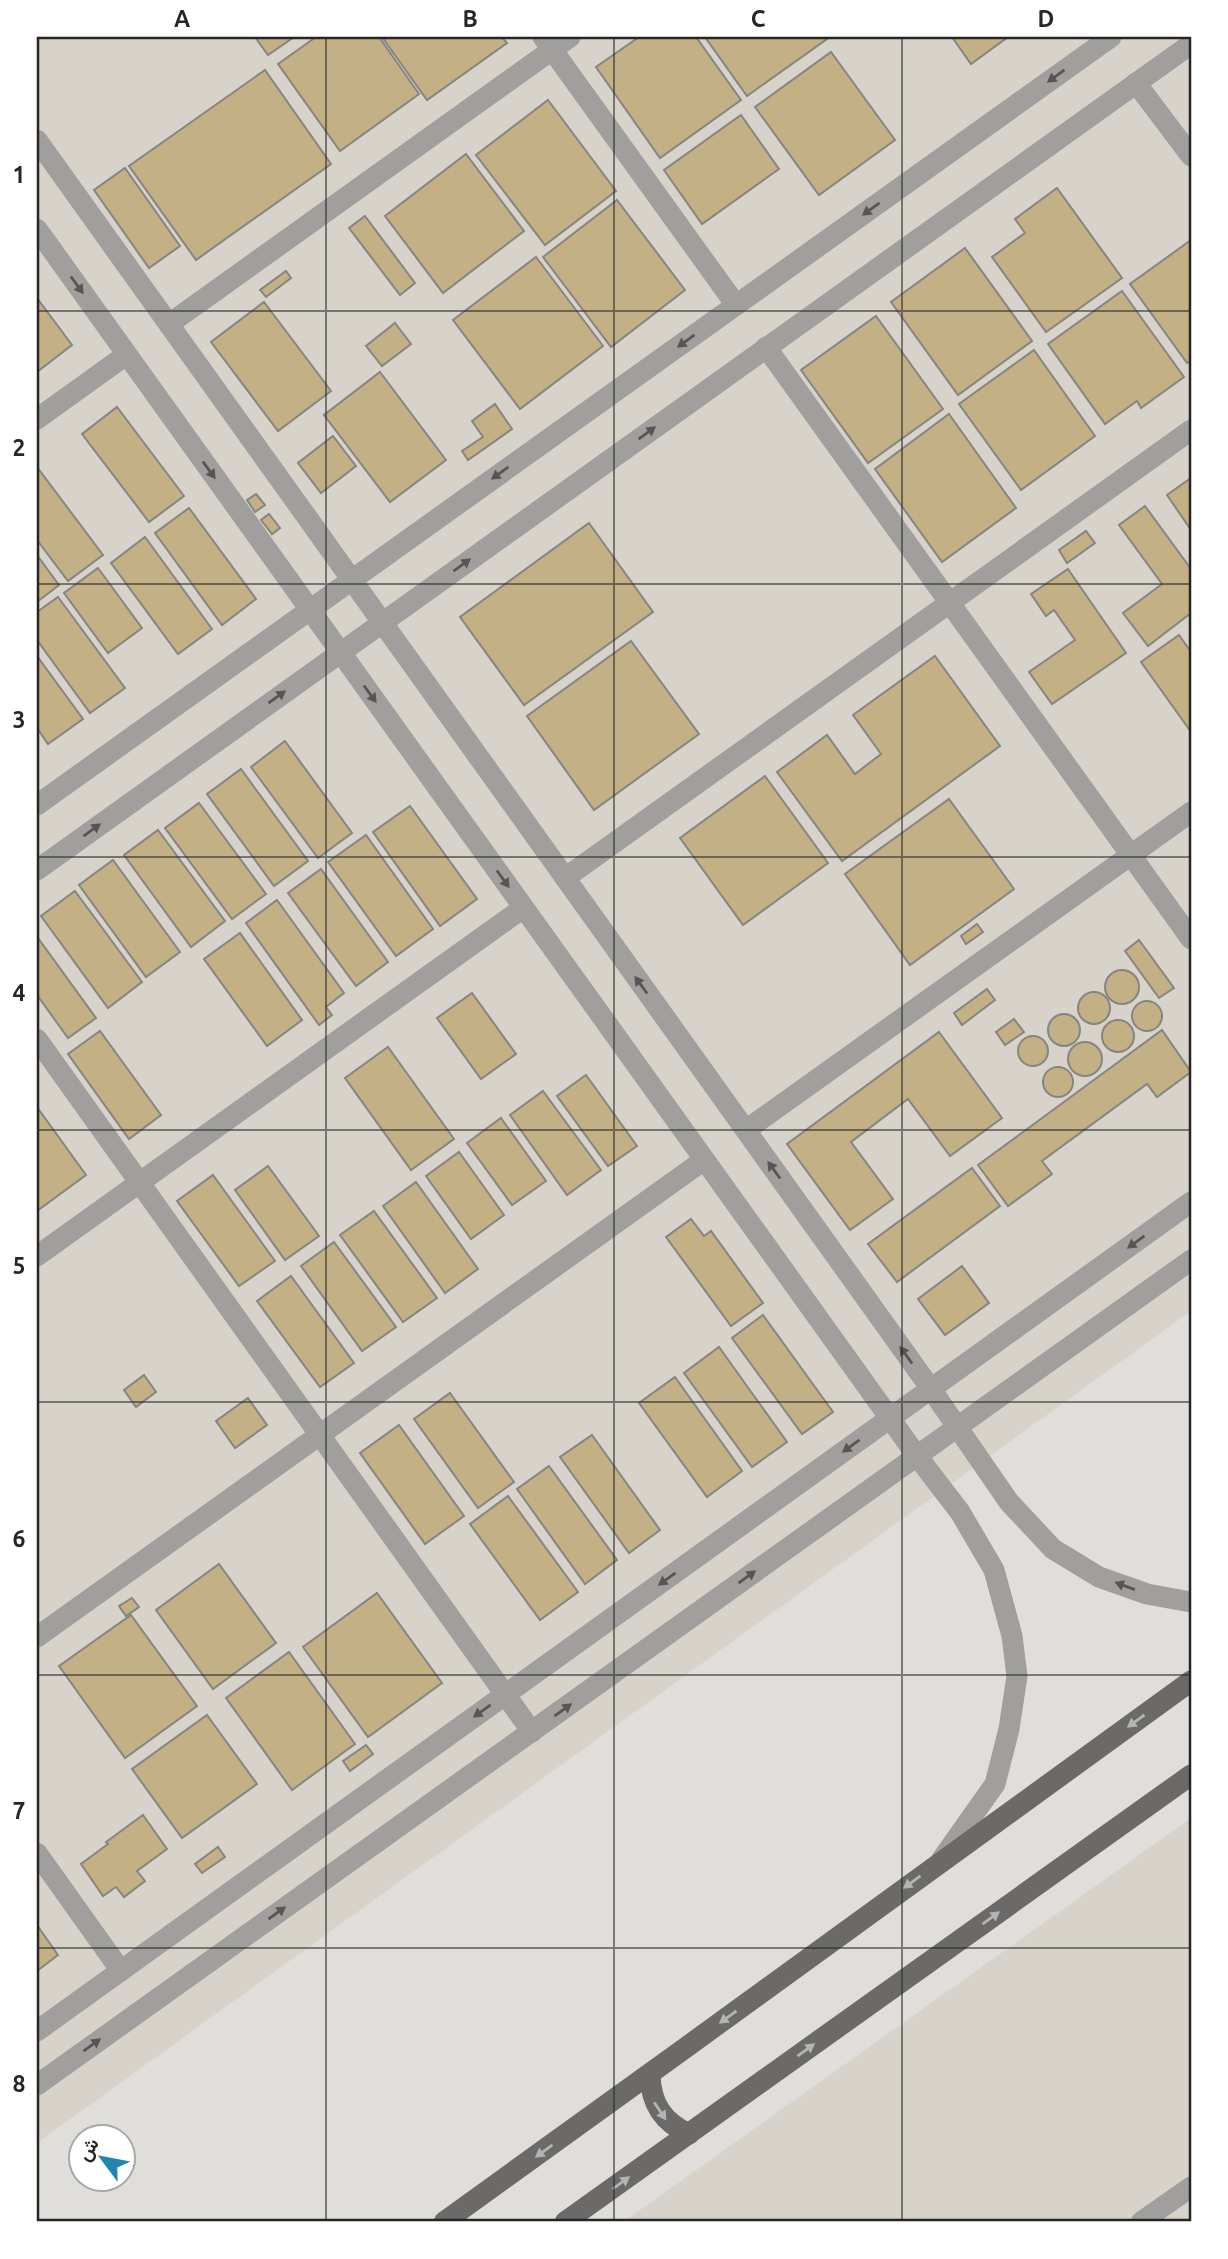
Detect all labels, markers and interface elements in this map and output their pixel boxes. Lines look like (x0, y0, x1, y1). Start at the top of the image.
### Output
text: A (174, 6, 190, 31)
text: B (462, 6, 478, 31)
text: C (751, 6, 766, 31)
text: D (1038, 6, 1054, 31)
one-way arrow (1047, 69, 1065, 83)
text: 1 (13, 162, 25, 187)
one-way arrow (862, 201, 880, 215)
one-way arrow (69, 276, 83, 294)
one-way arrow (677, 334, 695, 348)
one-way arrow (638, 426, 656, 440)
text: 2 (13, 435, 25, 460)
one-way arrow (202, 461, 216, 479)
one-way arrow (491, 466, 510, 480)
one-way arrow (453, 558, 471, 572)
one-way arrow (363, 685, 377, 703)
one-way arrow (268, 690, 286, 704)
text: 3 (13, 707, 25, 732)
one-way arrow (83, 823, 101, 837)
one-way arrow (496, 870, 510, 888)
one-way arrow (635, 976, 649, 994)
text: 4 (13, 980, 26, 1005)
one-way arrow (767, 1161, 781, 1179)
one-way arrow (1127, 1235, 1145, 1249)
text: 5 (13, 1253, 25, 1278)
one-way arrow (899, 1346, 913, 1364)
one-way arrow (842, 1439, 860, 1453)
text: 6 (13, 1526, 26, 1551)
one-way arrow (738, 1570, 756, 1584)
one-way arrow (657, 1572, 676, 1586)
one-way arrow (1115, 1580, 1136, 1591)
one-way arrow (553, 1703, 572, 1717)
one-way arrow (473, 1704, 491, 1718)
one-way arrow (1127, 1713, 1145, 1727)
text: 7 (13, 1798, 25, 1823)
one-way arrow (903, 1875, 921, 1890)
one-way arrow (268, 1906, 287, 1920)
one-way arrow (982, 1911, 1000, 1925)
one-way arrow (720, 2010, 738, 2025)
one-way arrow (83, 2038, 101, 2052)
one-way arrow (797, 2043, 815, 2057)
text: 8 (13, 2071, 25, 2096)
one-way arrow (653, 2102, 667, 2120)
north arrow (66, 2122, 136, 2192)
text: ش (72, 2133, 104, 2165)
one-way arrow (535, 2144, 553, 2158)
one-way arrow (612, 2176, 630, 2190)

